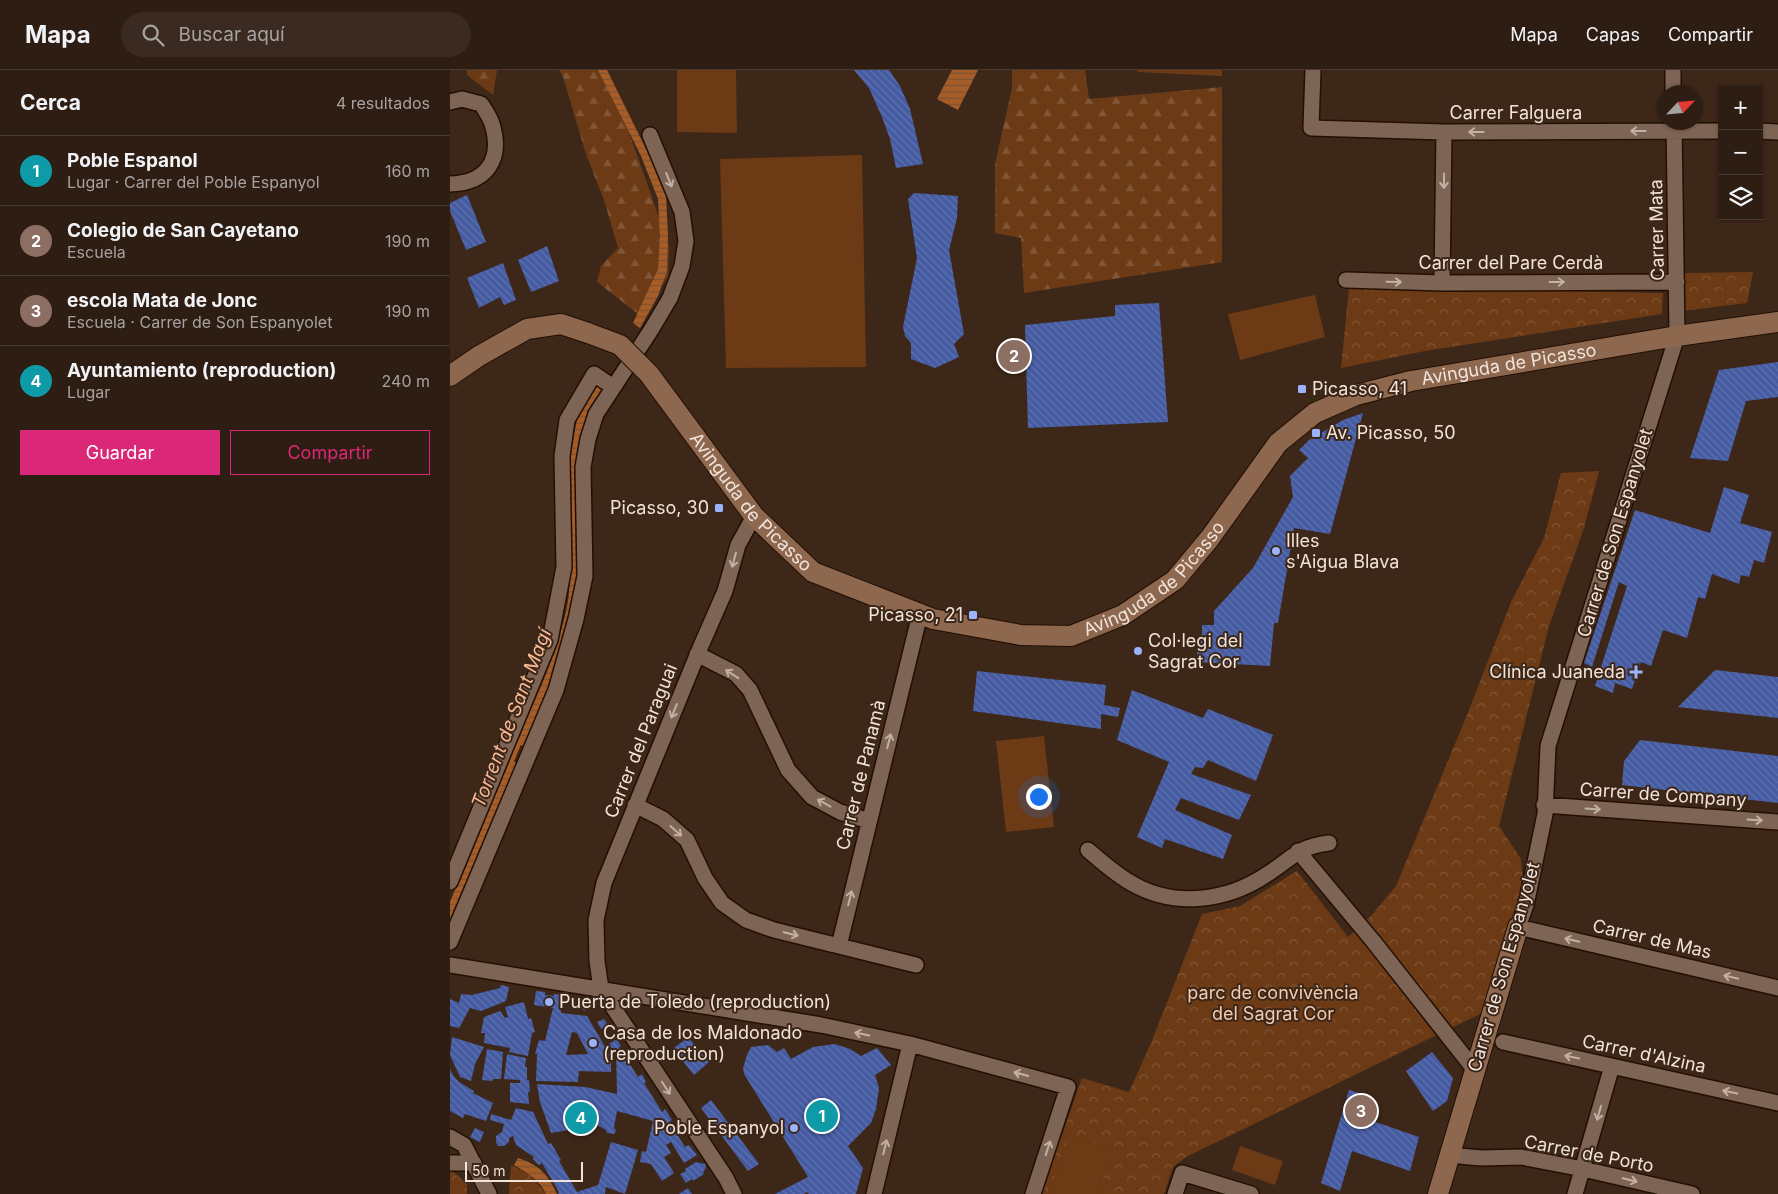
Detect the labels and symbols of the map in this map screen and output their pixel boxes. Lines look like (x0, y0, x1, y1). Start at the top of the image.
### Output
north arrow (1658, 85, 1703, 130)
street label: Carrer Falguera (1450, 102, 1582, 123)
one-way arrow (1630, 126, 1646, 136)
one-way arrow (1468, 127, 1484, 137)
one-way arrow (664, 172, 674, 187)
one-way arrow (1439, 172, 1448, 188)
street label: Carrer Mata (1645, 179, 1668, 281)
street label: Carrer del Pare Cerdà (1419, 252, 1603, 273)
one-way arrow (1386, 277, 1402, 286)
one-way arrow (1548, 277, 1564, 287)
pin: 2 (998, 337, 1030, 375)
street label: Avinguda de Picasso (1420, 339, 1598, 389)
place label: Picasso, 41 (1312, 378, 1407, 399)
marker: Picasso, 41 (1296, 383, 1308, 395)
place label: Av. Picasso, 50 (1326, 422, 1456, 443)
street label: Carrer de Son Espanyolet (1573, 426, 1656, 640)
marker: Av. Picasso, 50 (1310, 427, 1322, 439)
street label: Avinguda de Picasso (686, 428, 817, 576)
place label: Picasso, 30 (610, 497, 709, 518)
marker: Picasso, 30 (713, 502, 725, 514)
street label: Avinguda de Picasso (1080, 517, 1229, 640)
place label: Illes s'Aigua Blava (1286, 530, 1399, 572)
marker: Illes s'Aigua Blava (1270, 545, 1282, 557)
one-way arrow (728, 551, 738, 567)
place label: Picasso, 21 (868, 604, 963, 625)
marker: Picasso, 21 (967, 609, 979, 621)
water label: Torrent de Sant Magí (467, 623, 557, 811)
place label: Col·legi del Sagrat Cor (1148, 630, 1243, 672)
marker: Col·legi del Sagrat Cor (1132, 645, 1144, 657)
street label: Carrer del Paraguai (600, 661, 681, 821)
place label: Clínica Juaneda (1489, 661, 1625, 682)
marker: Clínica Juaneda (1629, 665, 1643, 679)
one-way arrow (725, 668, 739, 679)
street label: Carrer de Panamà (832, 698, 889, 852)
one-way arrow (669, 702, 678, 718)
one-way arrow (885, 733, 894, 749)
street label: Carrer de Company (1579, 778, 1747, 811)
your location (1026, 784, 1052, 810)
one-way arrow (817, 798, 832, 808)
one-way arrow (1585, 804, 1601, 813)
one-way arrow (1747, 816, 1763, 825)
one-way arrow (669, 825, 682, 836)
street label: Carrer de Son Espanyolet (1464, 860, 1544, 1074)
one-way arrow (846, 891, 856, 907)
street label: Carrer de Mas (1591, 915, 1714, 962)
one-way arrow (782, 930, 798, 939)
one-way arrow (1565, 935, 1581, 944)
one-way arrow (1723, 972, 1739, 981)
park label: parc de convivència del Sagrat Cor (1187, 982, 1359, 1024)
place label: Puerta de Toledo (reproduction) (559, 991, 831, 1012)
marker: Puerta de Toledo (reproduction) (543, 996, 555, 1008)
place label: Casa de los Maldonado (reproduction) (603, 1022, 802, 1064)
one-way arrow (855, 1029, 871, 1038)
street label: Carrer d'Alzina (1580, 1030, 1708, 1077)
marker: Casa de los Maldonado (reproduction) (587, 1037, 599, 1049)
one-way arrow (1564, 1052, 1580, 1062)
one-way arrow (1014, 1069, 1030, 1079)
one-way arrow (661, 1081, 671, 1095)
one-way arrow (1723, 1087, 1739, 1096)
pin: 3 (1345, 1092, 1377, 1130)
pin: 1 (806, 1097, 838, 1135)
pin: 4 (565, 1099, 597, 1137)
one-way arrow (1593, 1105, 1603, 1121)
place label: Poble Espanyol (654, 1117, 784, 1138)
marker: Poble Espanyol (788, 1122, 800, 1134)
street label: Carrer de Porto (1523, 1131, 1656, 1176)
one-way arrow (881, 1139, 890, 1155)
one-way arrow (1044, 1140, 1054, 1156)
scale bar (465, 1159, 582, 1182)
one-way arrow (1622, 1176, 1638, 1185)

